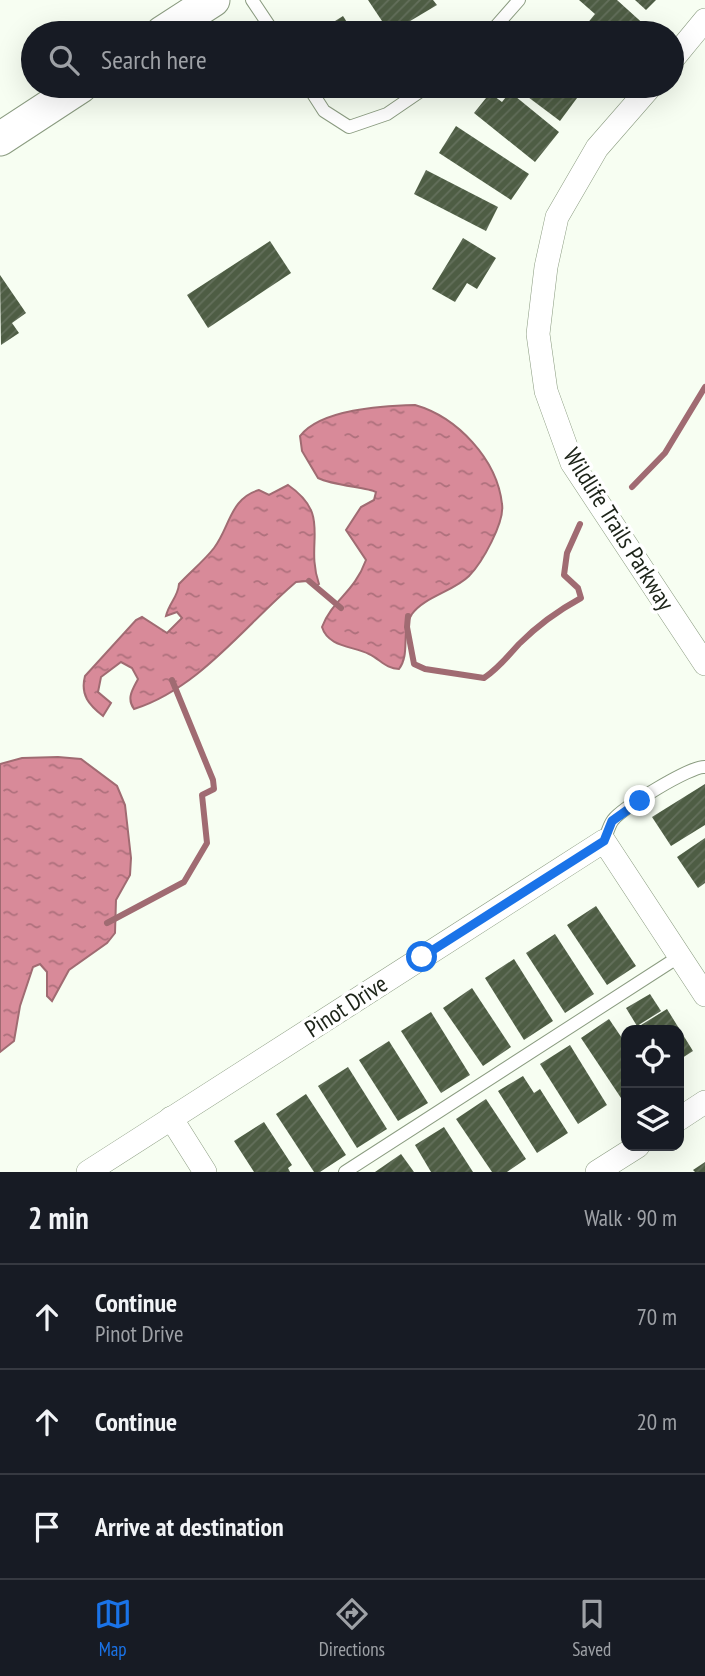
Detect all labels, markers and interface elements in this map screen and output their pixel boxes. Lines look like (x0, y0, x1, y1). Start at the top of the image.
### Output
search box (21, 21, 684, 98)
icon: search (45, 41, 83, 79)
text: Search here (101, 43, 207, 76)
street label: Wildlife Trails Parkway (557, 442, 681, 616)
route end (624, 785, 655, 816)
route start (406, 941, 437, 972)
street label: Pinot Drive (299, 968, 393, 1044)
map controls (621, 1025, 684, 1151)
button: locate (621, 1025, 684, 1088)
button: layers (621, 1088, 684, 1151)
text: 2 min (28, 1198, 89, 1237)
text: Walk · 90 m (584, 1203, 677, 1232)
text: Continue (95, 1286, 177, 1319)
icon: ahead (28, 1298, 66, 1336)
text: 70 m (636, 1302, 677, 1331)
text: Pinot Drive (95, 1319, 183, 1348)
icon: ahead (28, 1403, 66, 1441)
text: Continue (95, 1405, 177, 1438)
text: 20 m (636, 1407, 677, 1436)
icon: arrive (28, 1508, 66, 1546)
text: Arrive at destination (95, 1510, 284, 1543)
tab: Map (94, 1595, 132, 1661)
tab: Directions (319, 1595, 385, 1661)
tab: Saved (572, 1595, 611, 1661)

